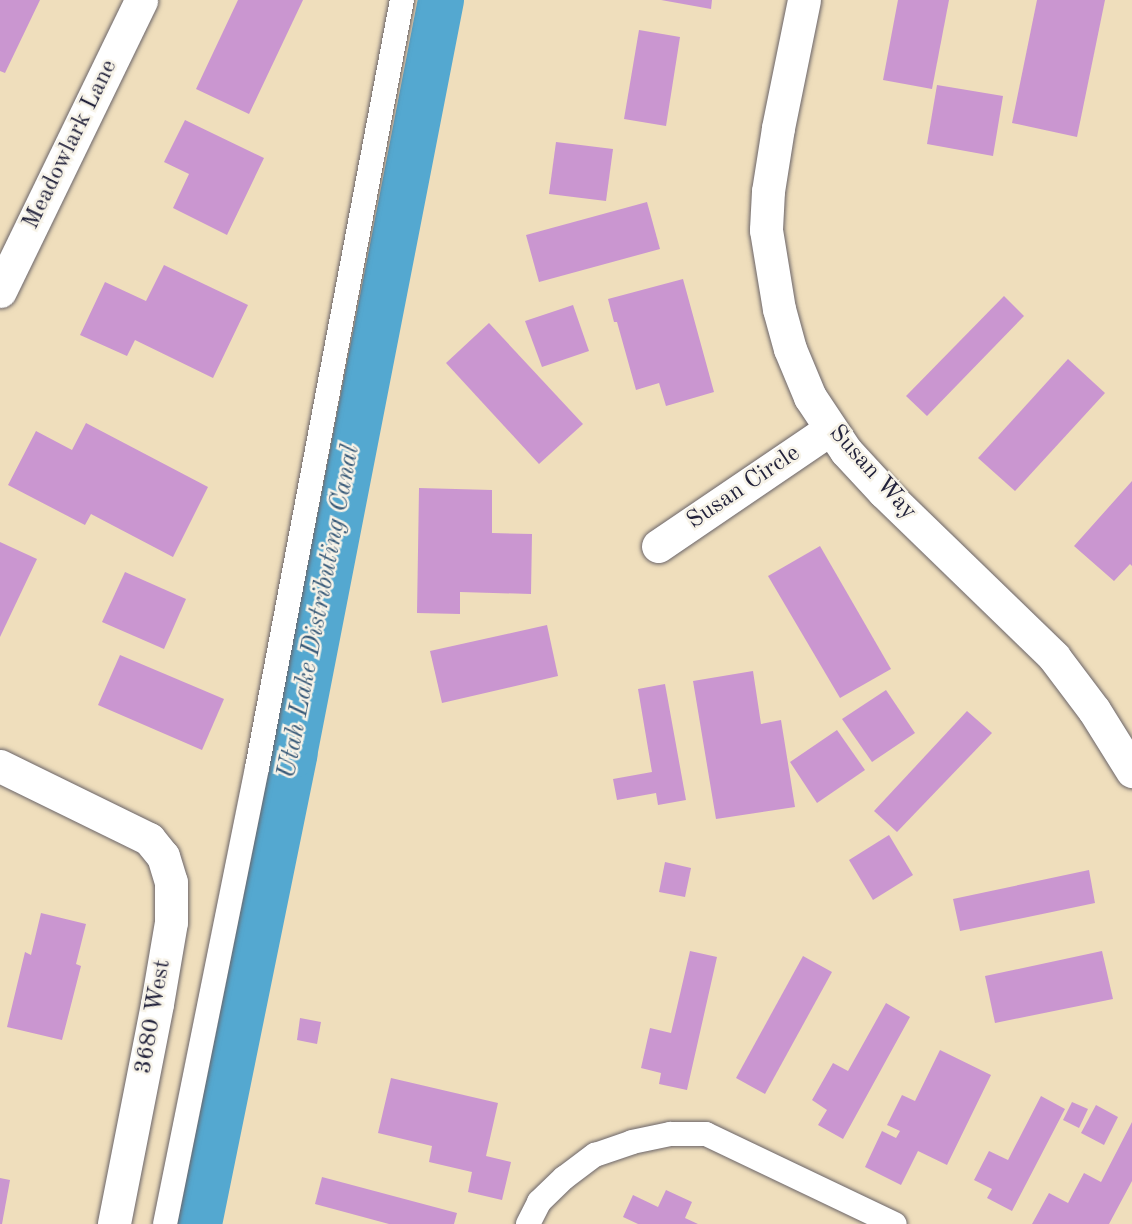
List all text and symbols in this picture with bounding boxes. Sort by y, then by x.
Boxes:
street label: Meadowlark Lane [18,56,124,234]
street label: Susan Way [822,420,922,526]
street label: Susan Circle [682,440,806,536]
water label: Utah Lake Distributing Canal [272,442,368,782]
street label: 3680 West [130,958,178,1076]

